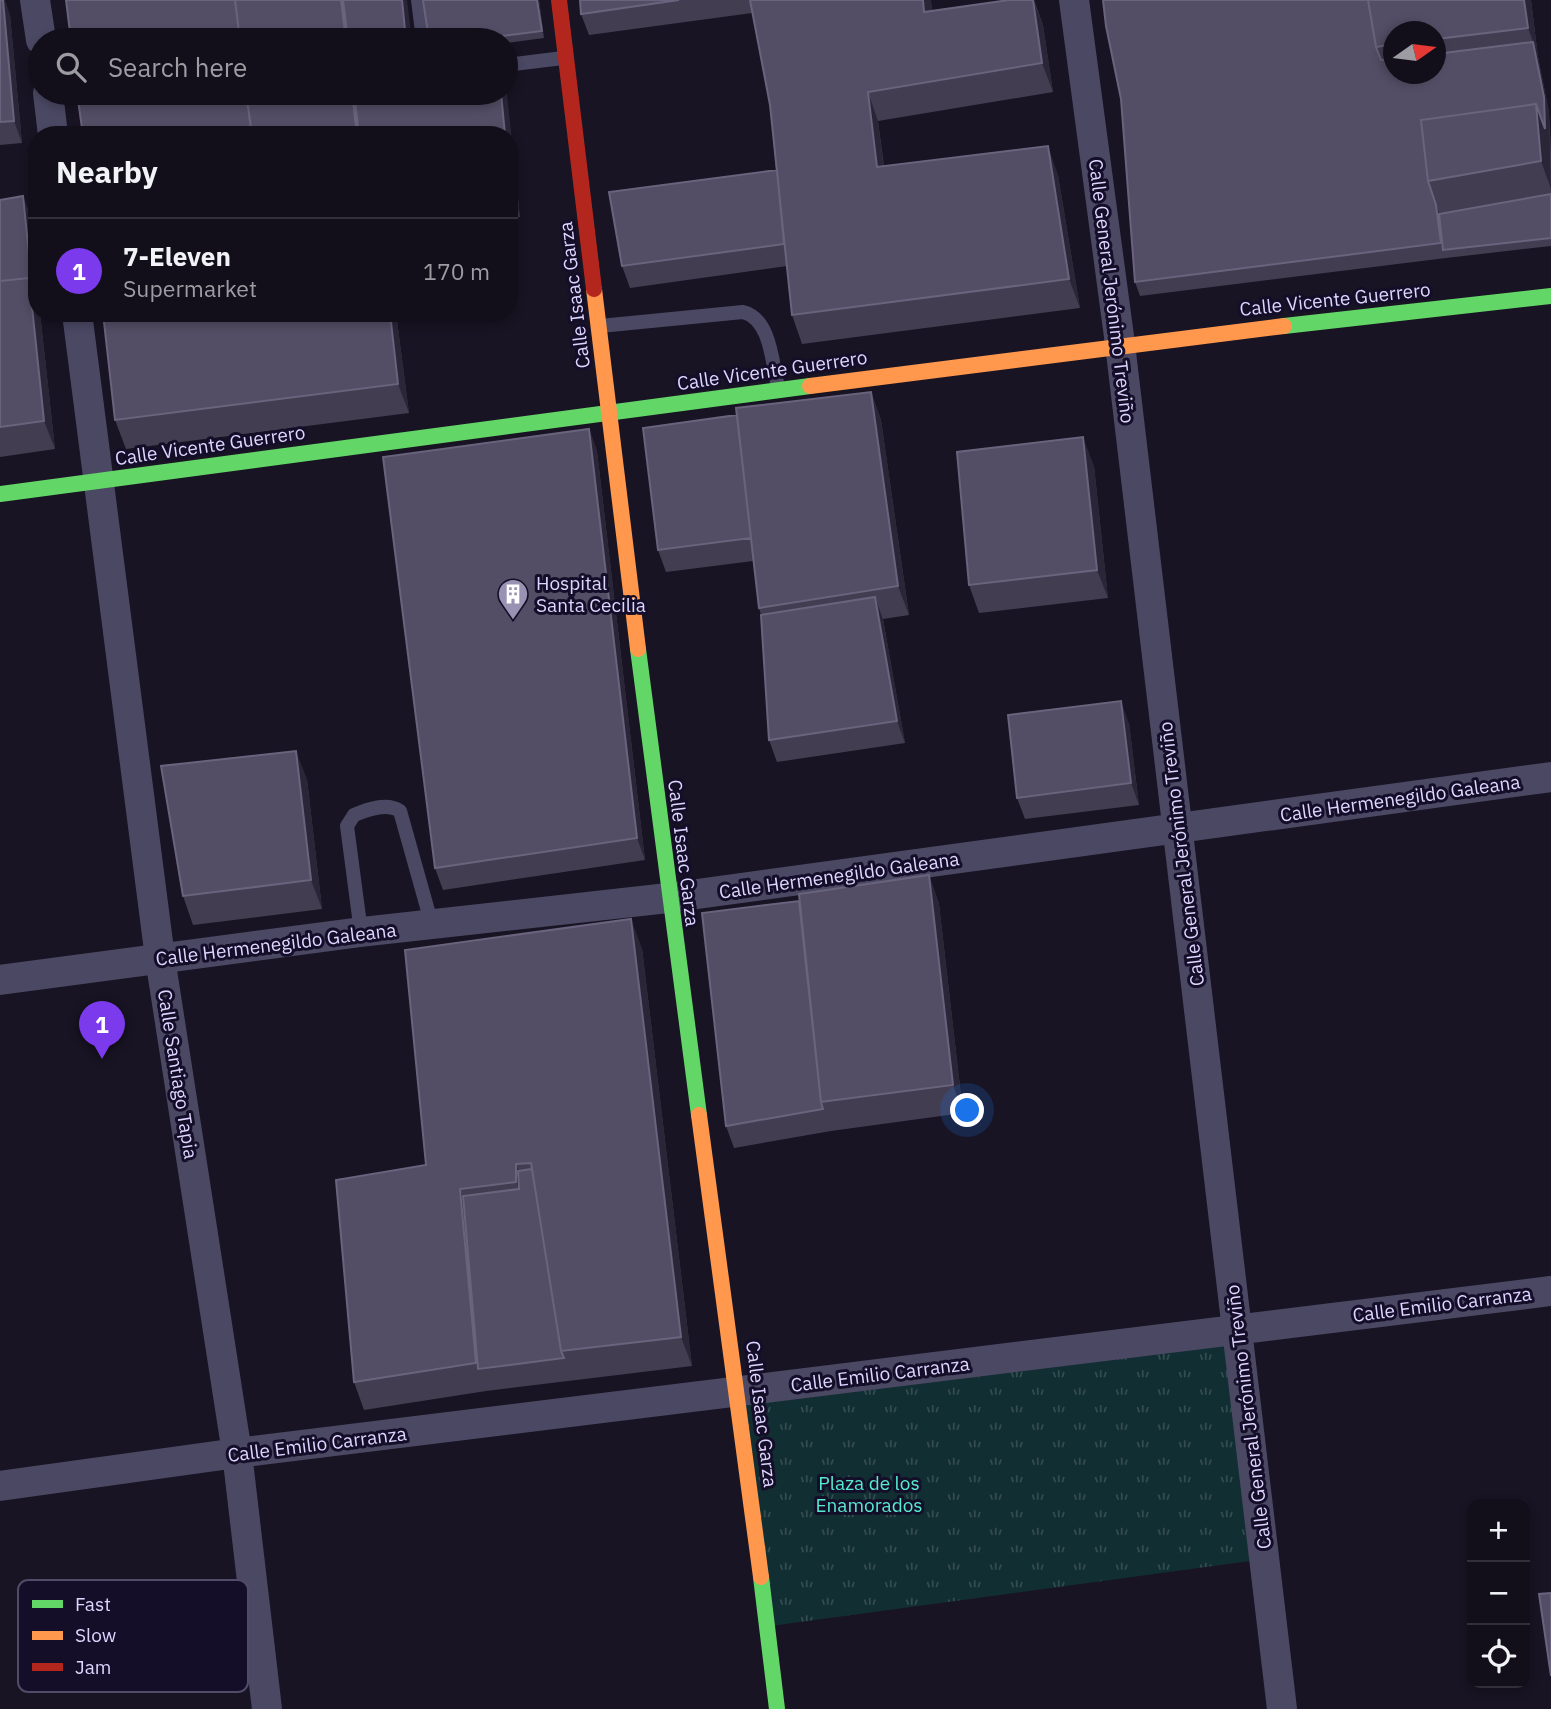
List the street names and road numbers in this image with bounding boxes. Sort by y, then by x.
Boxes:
street label: Calle General Jerónimo Treviño [1084,157,1140,425]
street label: Calle Isaac Garza [553,220,595,370]
street label: Calle Vicente Guerrero [1238,277,1432,321]
street label: Calle Vicente Guerrero [675,345,869,395]
street label: Calle Vicente Guerrero [113,420,307,470]
street label: Calle General Jerónimo Treviño [1153,720,1209,988]
street label: Calle Hermenegildo Galeana [1278,769,1522,827]
street label: Calle Isaac Garza [663,778,705,928]
street label: Calle Hermenegildo Galeana [717,846,961,904]
street label: Calle Hermenegildo Galeana [154,917,398,971]
street label: Calle Santiago Tapia [153,988,203,1160]
street label: Calle Emilio Carranza [1351,1281,1533,1327]
street label: Calle General Jerónimo Treviño [1220,1283,1276,1551]
street label: Calle Isaac Garza [741,1339,783,1489]
street label: Calle Emilio Carranza [789,1351,971,1397]
street label: Calle Emilio Carranza [226,1421,408,1467]

